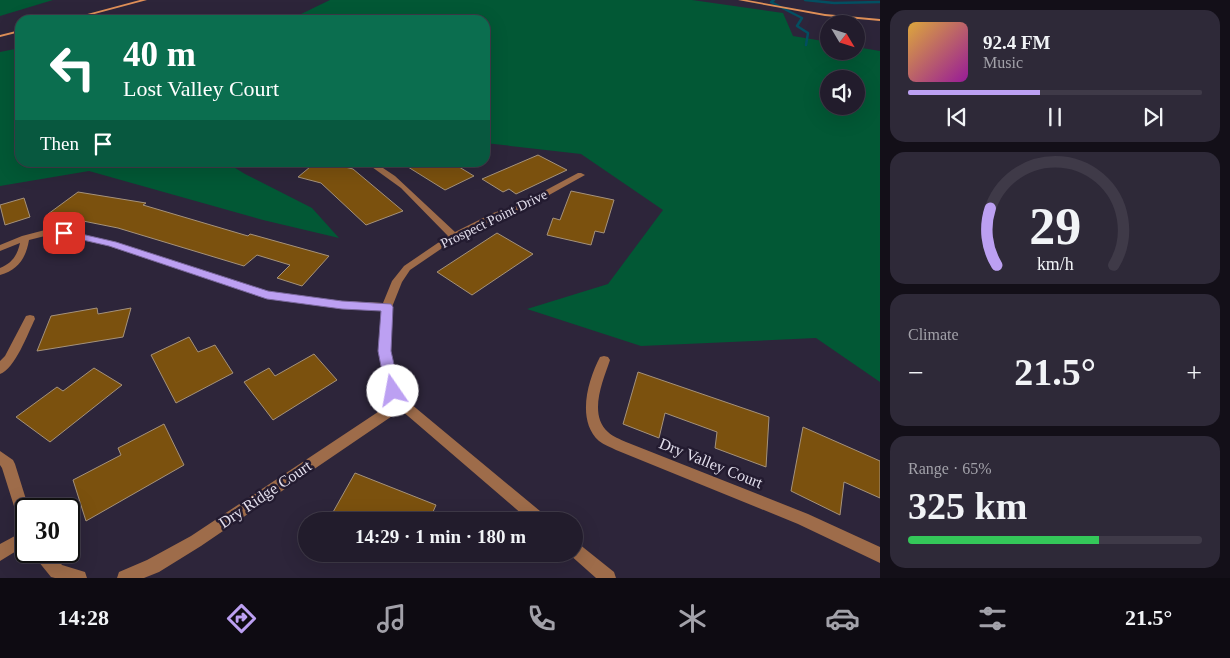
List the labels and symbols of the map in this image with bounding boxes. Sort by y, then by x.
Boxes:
north arrow [820,15,865,60]
street label: Prospect Point Drive [438,187,550,251]
pin [43,212,85,254]
position arrow [366,364,418,416]
street label: Dry Valley Court [656,435,766,493]
street label: Dry Ridge Court [216,457,315,532]
speed limit sign: 30 [15,498,80,563]

